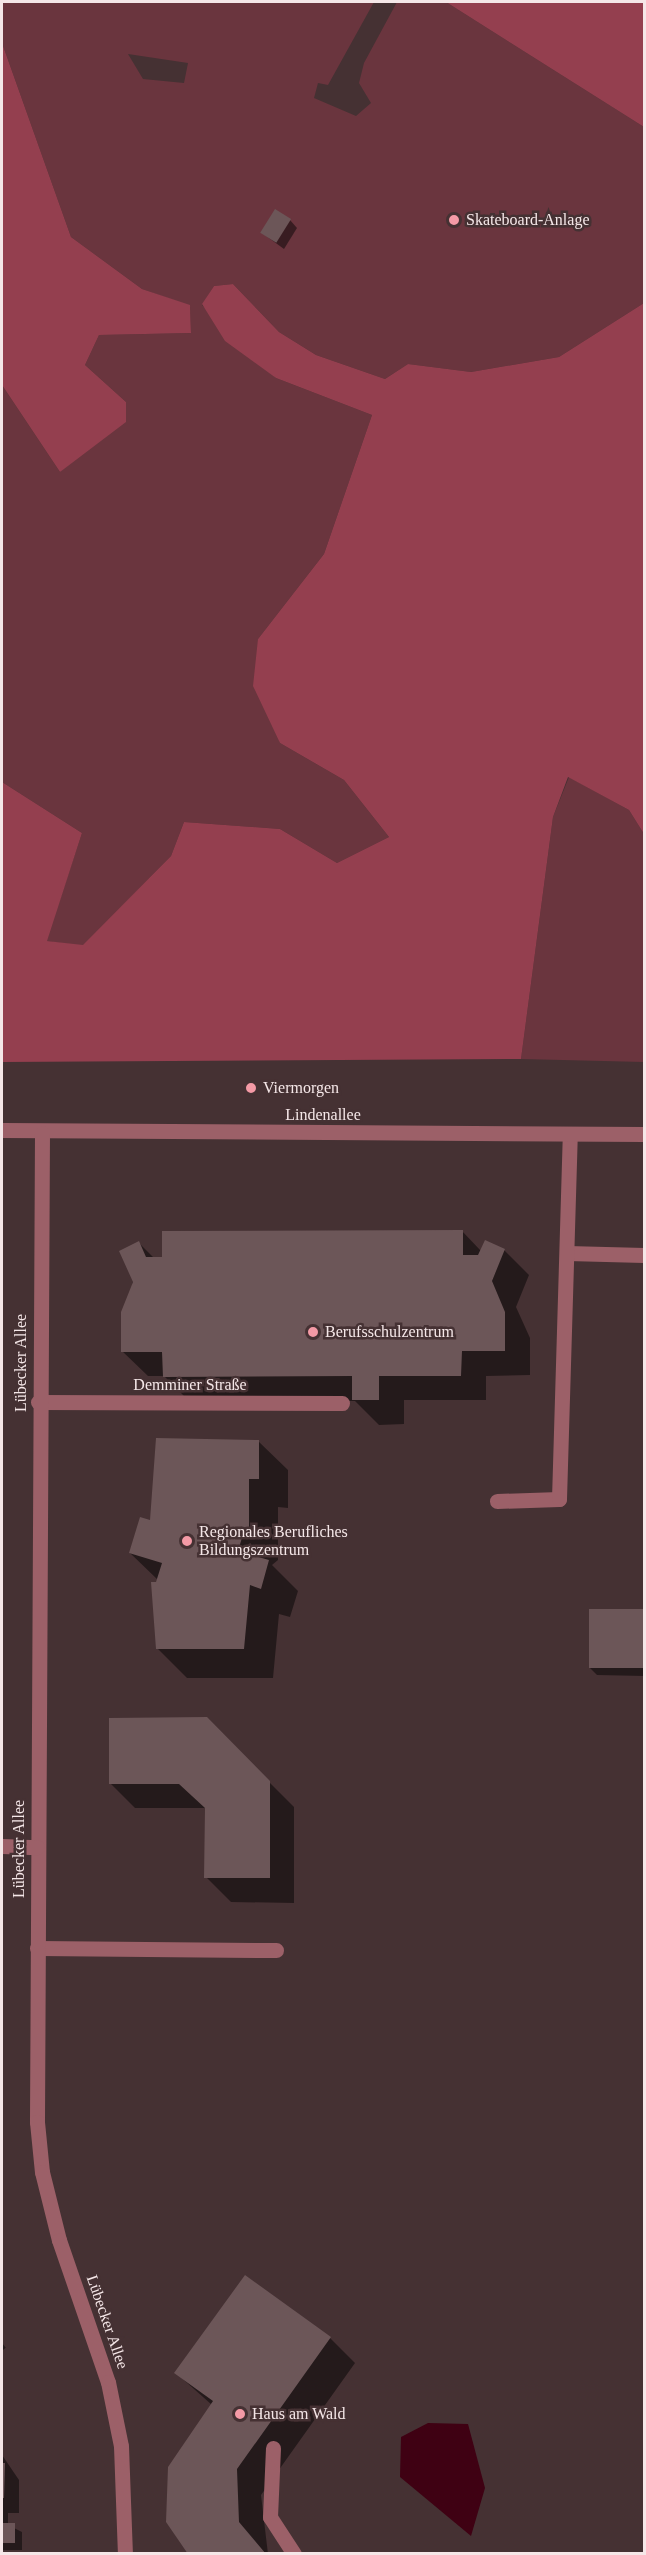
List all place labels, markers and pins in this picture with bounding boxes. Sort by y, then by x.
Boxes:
place label: Skateboard-Anlage [466,210,590,230]
marker: Skateboard-Anlage [447,213,461,227]
place label: Viermorgen [263,1078,339,1098]
marker: Viermorgen [244,1081,258,1095]
place label: Berufsschulzentrum [325,1322,454,1342]
marker: Berufsschulzentrum [306,1325,320,1339]
place label: Regionales Berufliches Bildungszentrum [199,1522,348,1560]
marker: Regionales Berufliches Bildungszentrum [180,1534,194,1548]
place label: Haus am Wald [252,2404,346,2424]
marker: Haus am Wald [233,2407,247,2421]

